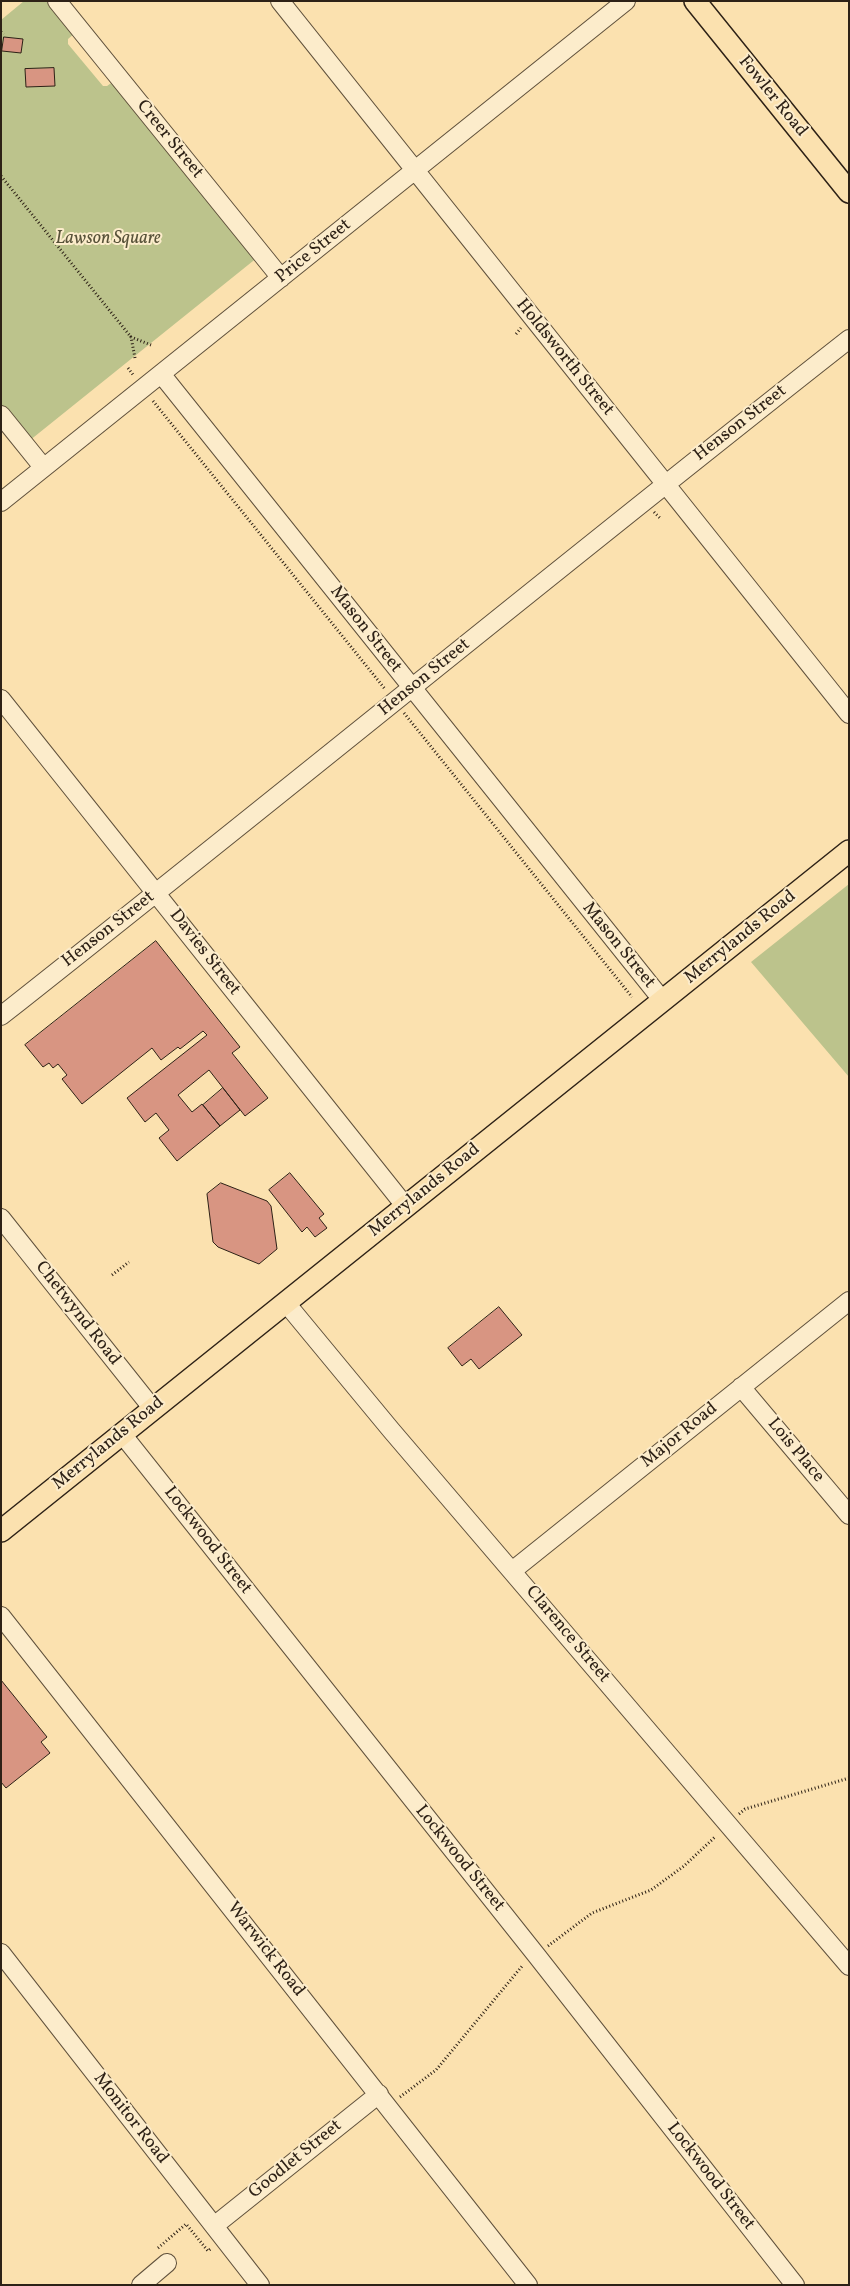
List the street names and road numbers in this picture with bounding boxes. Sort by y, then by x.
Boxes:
street label: Fowler Road [733,52,811,142]
street label: Creer Street [131,96,207,184]
street label: Price Street [272,215,356,289]
street label: Holdsworth Street [510,295,618,421]
street label: Henson Street [690,381,792,467]
street label: Mason Street [324,582,406,678]
street label: Henson Street [375,634,475,722]
street label: Henson Street [58,887,160,973]
street label: Merrylands Road [681,887,801,989]
street label: Mason Street [577,899,659,993]
street label: Davies Street [164,906,244,1000]
street label: Merrylands Road [365,1140,485,1242]
street label: Chetwynd Road [30,1258,124,1370]
street label: Merrylands Road [49,1393,169,1495]
street label: Major Road [637,1399,723,1473]
street label: Lois Place [762,1414,828,1488]
street label: Lockwood Street [158,1483,256,1599]
street label: Clarence Street [520,1582,614,1688]
street label: Lockwood Street [409,1801,509,1917]
street label: Warwick Road [221,1898,309,2002]
street label: Monitor Road [88,2069,172,2169]
street label: Goodlet Street [245,2116,347,2204]
street label: Lockwood Street [661,2119,759,2235]

